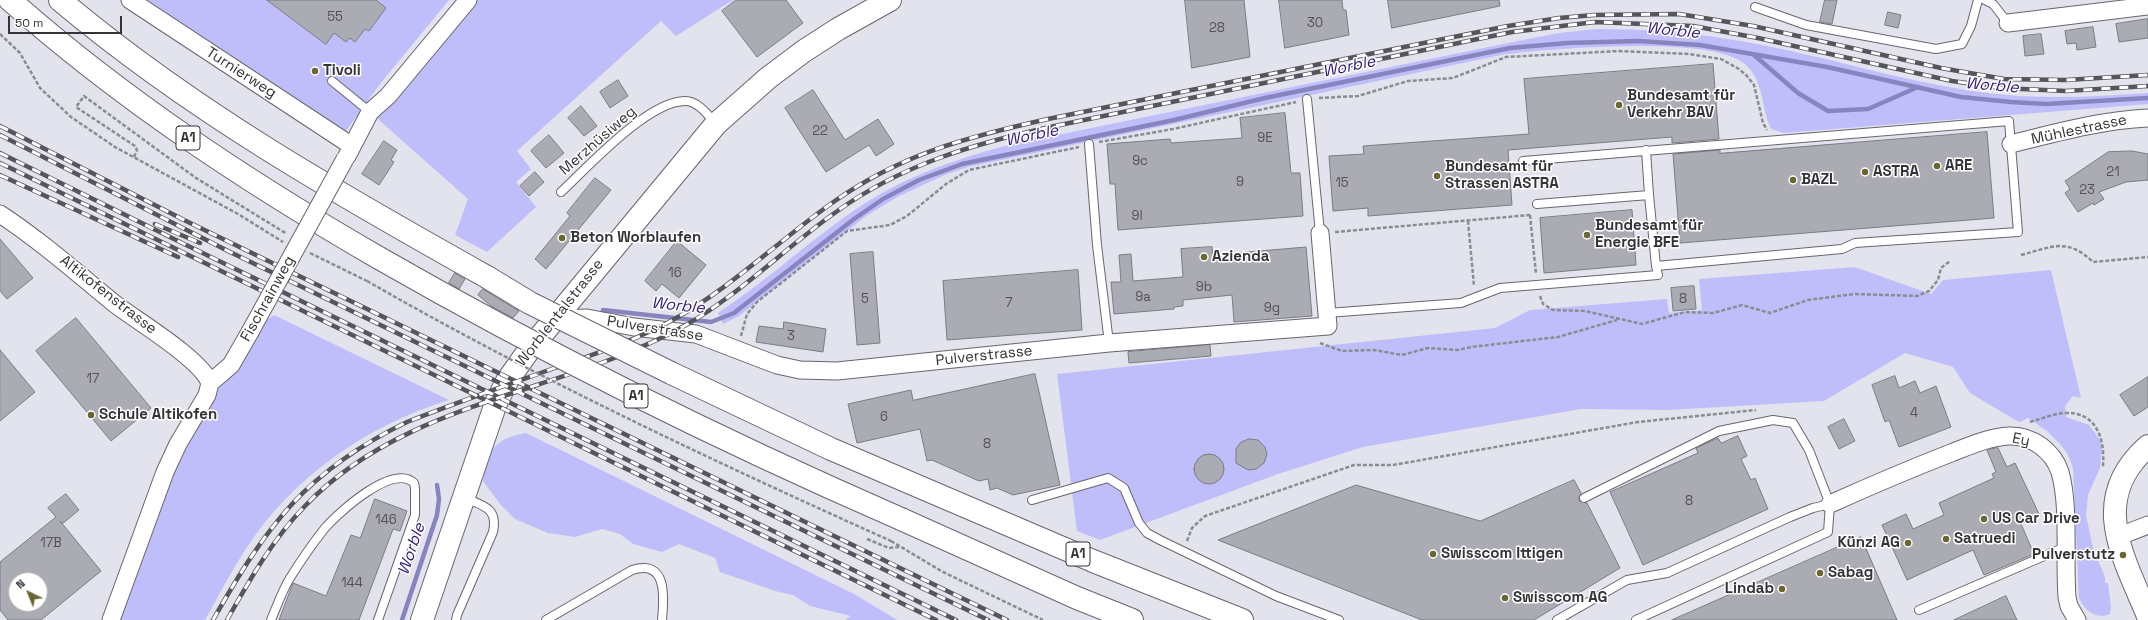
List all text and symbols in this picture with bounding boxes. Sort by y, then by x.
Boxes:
scale bar [10,8,124,34]
house number: 55 [327,9,343,25]
text: 50 m [15,15,43,31]
house number: 30 [1307,15,1323,31]
water label: Worble [1645,19,1701,43]
house number: 28 [1209,20,1225,36]
street label: Turnierweg [202,44,280,102]
water label: Worble [1321,52,1377,82]
place label: Tivoli [323,62,361,80]
marker: Tivoli [310,66,320,76]
water label: Worble [1965,74,2019,98]
place label: Bundesamt für Verkehr BAV [1627,87,1735,122]
marker: Bundesamt für Verkehr BAV [1614,100,1624,110]
street label: Merzhüsiweg [556,103,640,179]
street label: Mühlestrasse [2030,111,2128,149]
water label: Worble [1004,121,1060,151]
house number: 22 [812,123,828,139]
road number: A1 [176,126,200,150]
house number: 9E [1257,130,1273,146]
house number: 9c [1132,153,1148,169]
place label: ARE [1945,157,1972,175]
place label: Bundesamt für Strassen ASTRA [1445,158,1559,193]
marker: ARE [1932,161,1942,171]
place label: ASTRA [1873,163,1919,181]
house number: 21 [2106,164,2120,180]
marker: ASTRA [1860,167,1870,177]
marker: Bundesamt für Strassen ASTRA [1432,171,1442,181]
place label: BAZL [1801,171,1837,189]
house number: 9 [1236,174,1244,190]
house number: 15 [1335,175,1349,191]
marker: BAZL [1788,175,1798,185]
house number: 23 [2079,182,2095,198]
house number: 9l [1131,208,1143,224]
place label: Bundesamt für Energie BFE [1595,217,1703,252]
place label: Beton Worblaufen [570,229,701,247]
marker: Bundesamt für Energie BFE [1582,230,1592,240]
marker: Beton Worblaufen [557,233,567,243]
place label: Azienda [1212,248,1269,266]
street label: Altikofenstrasse [56,252,160,338]
marker: Azienda [1199,252,1209,262]
street label: Fischrainweg [237,253,299,345]
street label: Worblentalstrasse [512,256,608,370]
house number: 16 [668,265,682,281]
house number: 9b [1196,279,1212,295]
house number: 9a [1135,289,1151,305]
house number: 5 [861,291,869,307]
house number: 8 [1679,291,1687,307]
water label: Worble [650,294,706,318]
house number: 7 [1005,295,1013,311]
house number: 9g [1264,300,1280,316]
street label: Pulverstrasse [606,312,704,346]
house number: 3 [787,328,795,344]
street label: Pulverstrasse [935,342,1033,370]
house number: 17 [87,371,99,387]
road number: A1 [624,384,648,408]
house number: 4 [1910,405,1918,421]
place label: Schule Altikofen [99,406,217,424]
house number: 6 [880,409,888,425]
marker: Schule Altikofen [86,410,96,420]
street label: Ey [2011,429,2031,451]
house number: 8 [983,436,991,452]
house number: 8 [1685,493,1693,509]
place label: US Car Drive [1992,510,2080,528]
house number: 146 [375,512,397,528]
marker: US Car Drive [1979,514,1989,524]
water label: Worble [394,521,430,577]
place label: Satruedi [1954,530,2015,548]
place label: Künzi AG [1837,534,1900,552]
marker: Satruedi [1941,534,1951,544]
house number: 17B [40,535,62,551]
marker: Künzi AG [1903,538,1913,548]
road number: A1 [1066,542,1090,566]
place label: Swisscom Ittigen [1441,545,1563,563]
place label: Pulverstutz [2032,546,2115,564]
marker: Swisscom Ittigen [1428,549,1438,559]
marker: Pulverstutz [2118,550,2128,560]
place label: Sabag [1828,564,1873,582]
marker: Sabag [1815,568,1825,578]
north arrow [8,572,48,612]
house number: 144 [341,575,363,591]
text: N [13,576,28,592]
place label: Lindab [1725,580,1774,598]
marker: Lindab [1777,584,1787,594]
place label: Swisscom AG [1513,589,1607,607]
marker: Swisscom AG [1500,593,1510,603]

